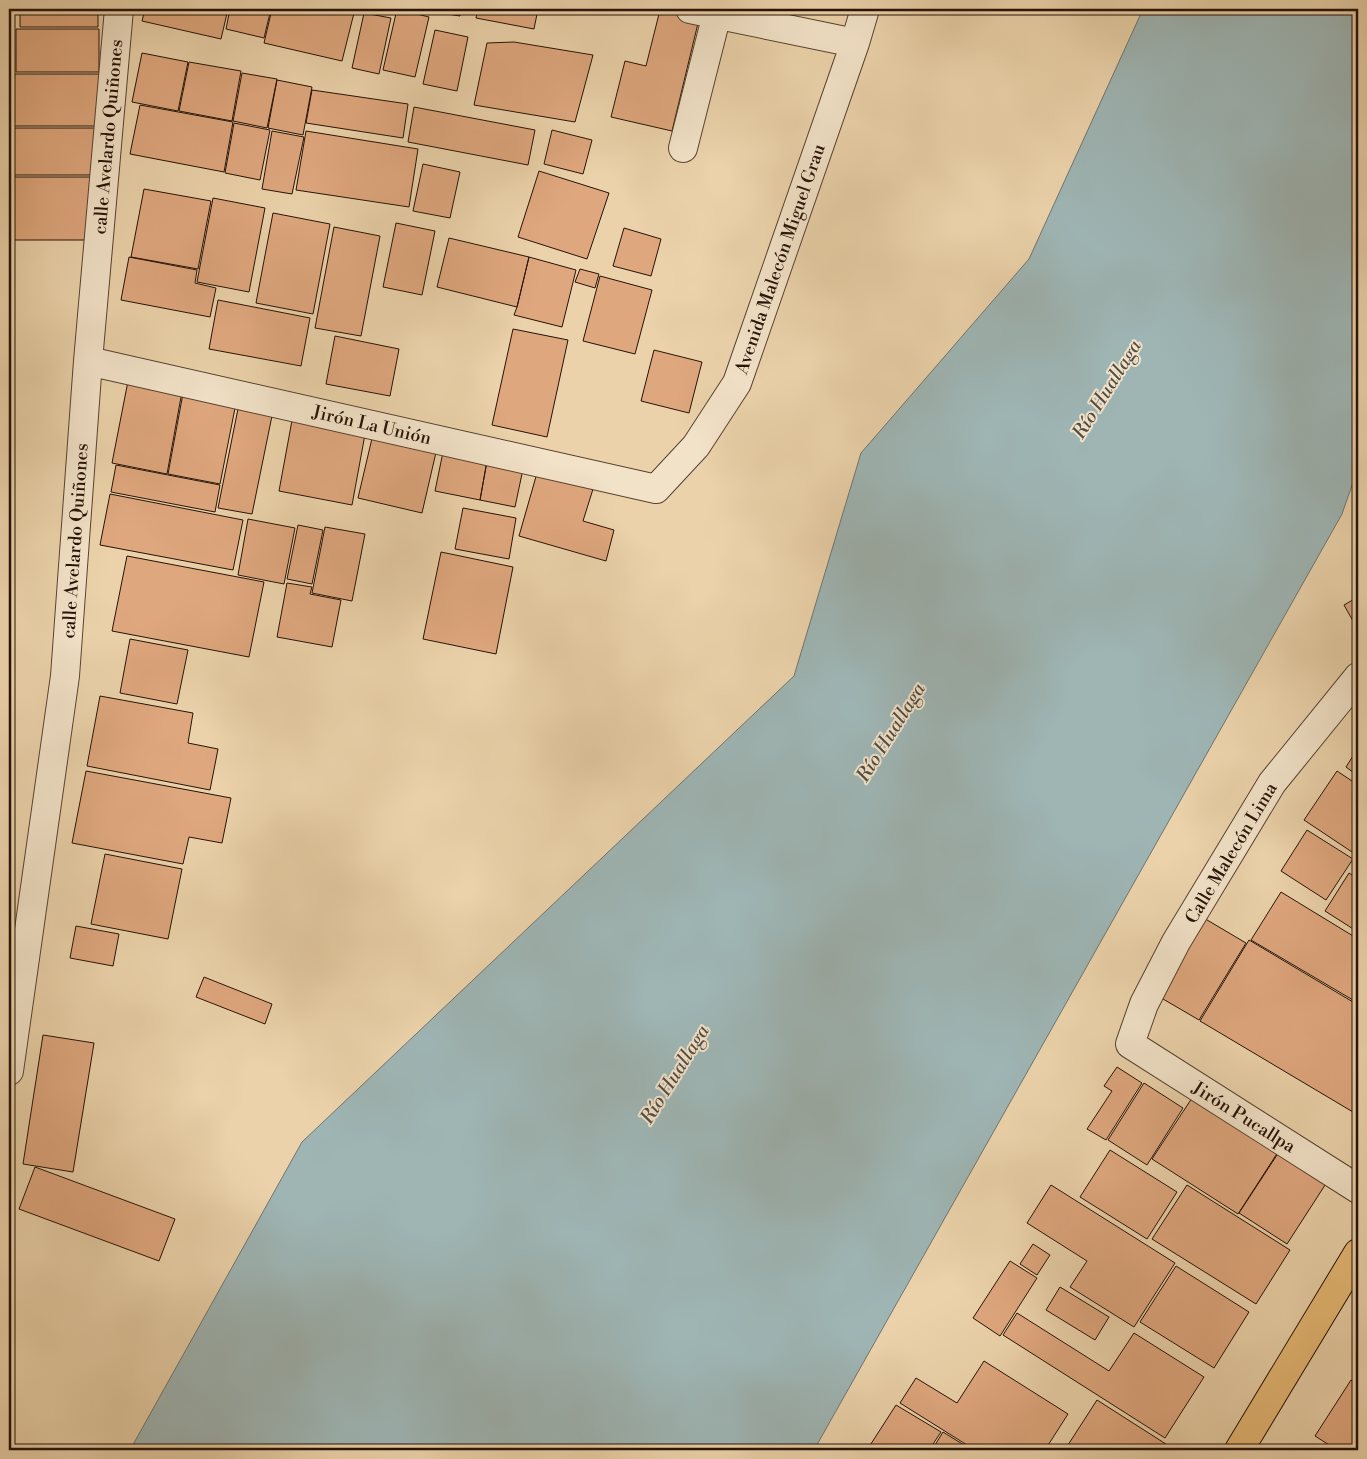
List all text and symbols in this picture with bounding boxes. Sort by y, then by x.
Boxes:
street label: calle Avelardo Quiñones [89,38,128,236]
street label: Avenida Malecón Miguel Grau [730,140,831,378]
water label: Río Huallaga [1066,335,1147,444]
street label: Jirón La Unión [309,400,434,450]
street label: calle Avelardo Quiñones [57,442,94,640]
water label: Río Huallaga [850,678,931,787]
street label: Calle Malecón Lima [1180,778,1283,928]
water label: Río Huallaga [634,1020,715,1129]
street label: Jirón Pucallpa [1187,1076,1300,1159]

